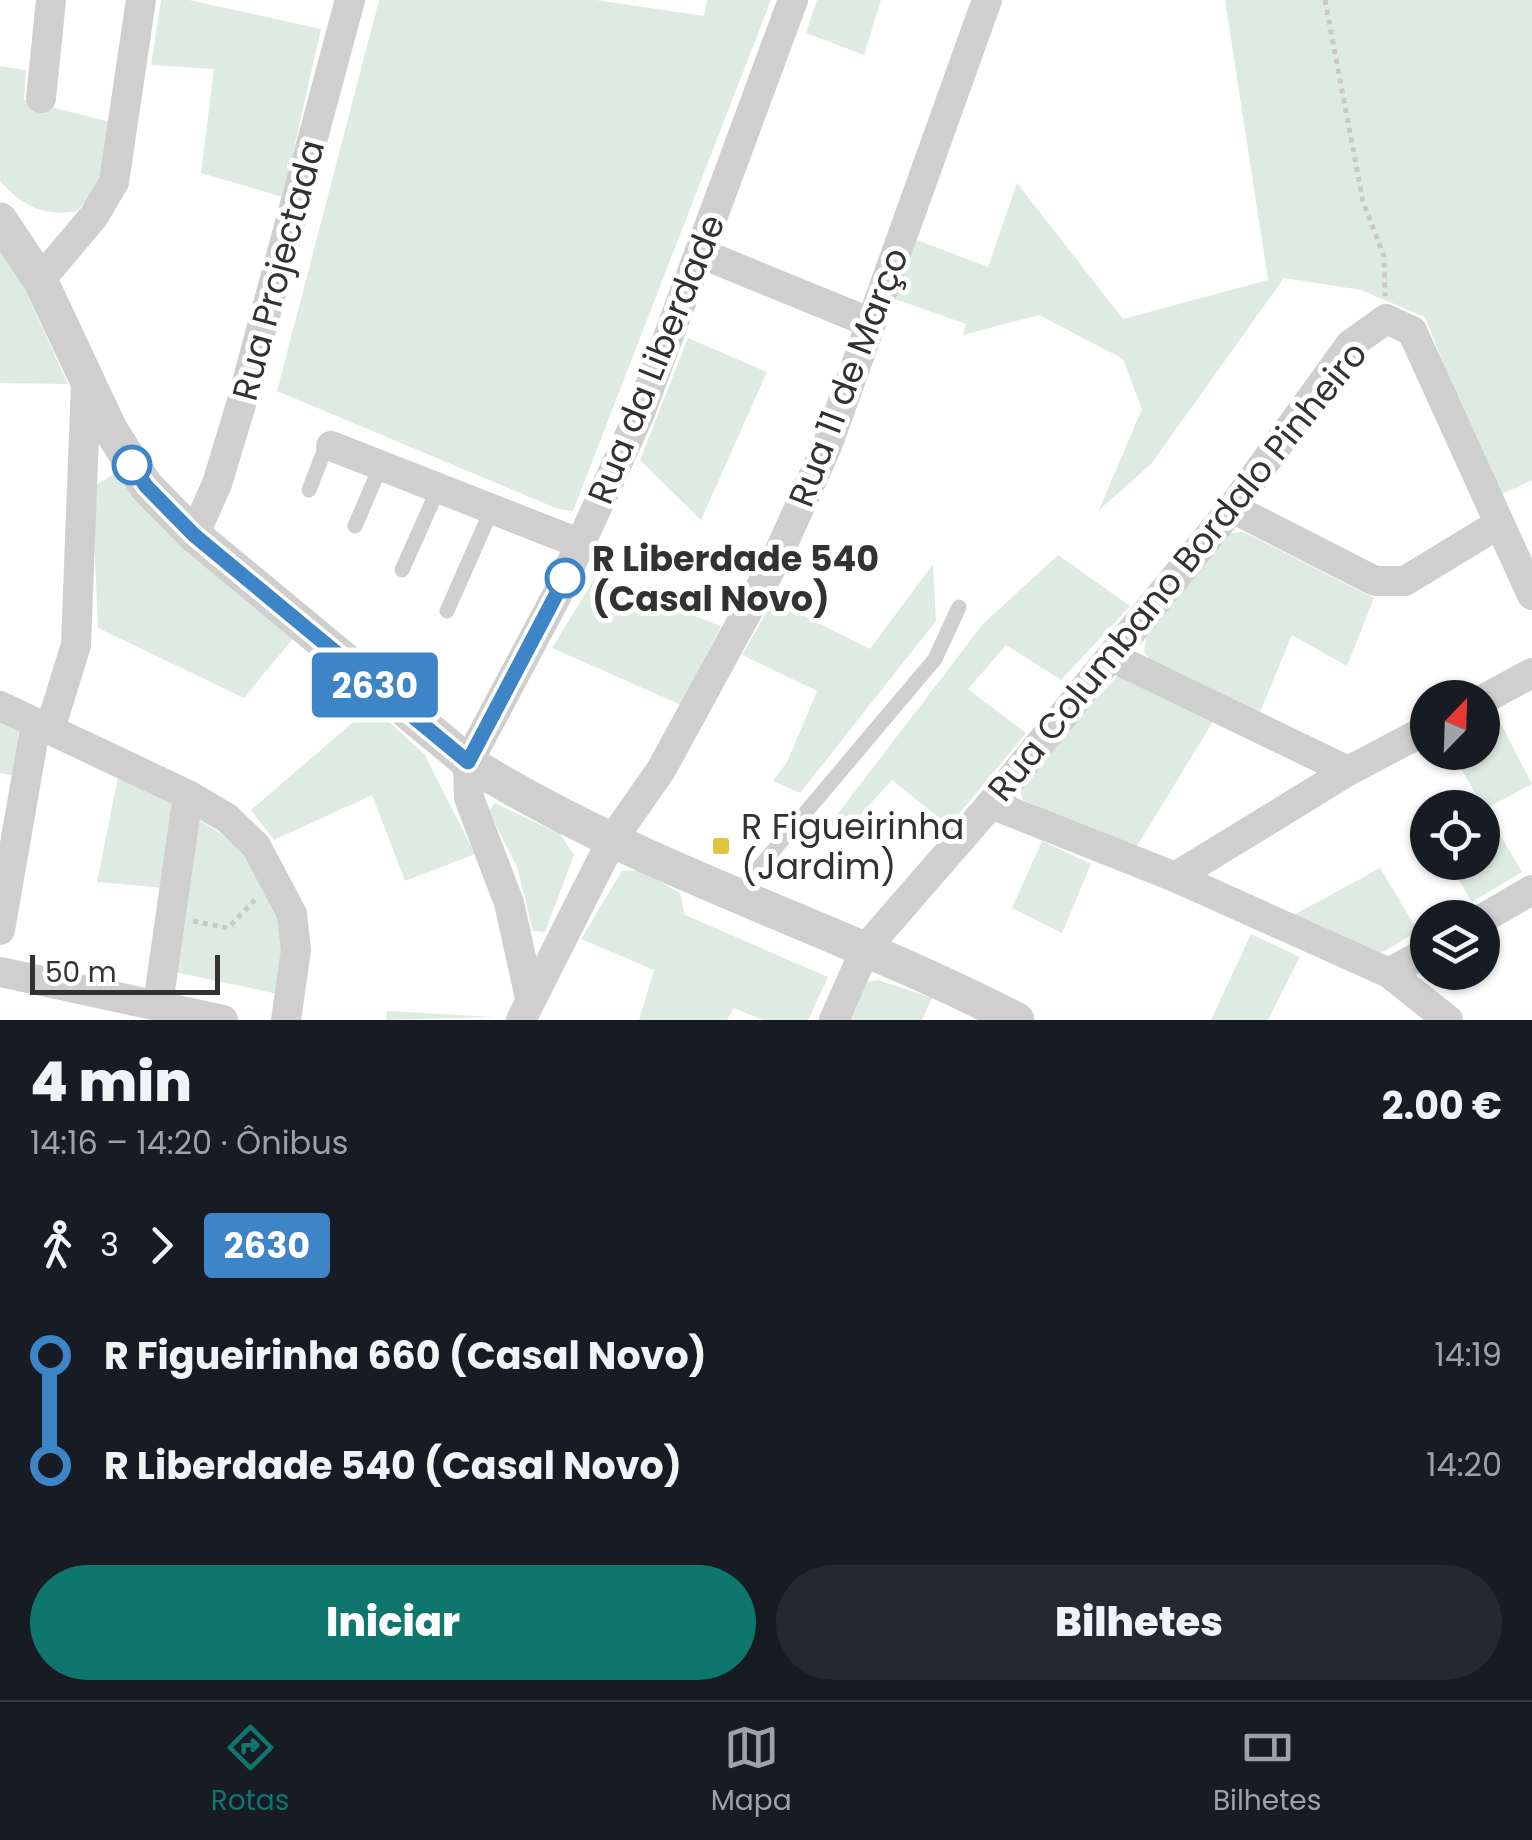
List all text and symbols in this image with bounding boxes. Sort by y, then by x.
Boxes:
street label: Rua Projectada [220,134,336,406]
street label: Rua da Liberdade [576,207,736,511]
street label: Rua 11 de Março [776,240,920,514]
street label: Rua Columbano Bordalo Pinheiro [976,331,1378,811]
unlabelled marker [113,446,151,484]
place label: R Liberdade 540 (Casal Novo) [592,534,879,623]
marker: R Liberdade 540 (Casal Novo) [546,559,584,597]
line badge: 2630 [305,652,445,718]
text: 2630 [332,661,418,710]
north arrow [1410,680,1500,770]
map controls [1410,680,1500,990]
button: locate [1410,790,1500,880]
place label: R Figueirinha (Jardim) [741,802,964,891]
marker: R Figueirinha (Jardim) [710,835,732,857]
button: layers [1410,900,1500,990]
scale bar [30,950,220,994]
text: 50 m [45,953,116,992]
text: 4 min [30,1043,192,1120]
text: 2.00 € [1382,1079,1502,1132]
text: 14:16 – 14:20 · Ônibus [30,1120,348,1165]
icon: walk [30,1218,85,1273]
icon: forward [134,1218,189,1273]
text: 2630 [224,1221,310,1270]
text: 3 [100,1222,119,1267]
text: R Figueirinha 660 (Casal Novo) [104,1329,707,1382]
text: 14:19 [1434,1332,1502,1377]
text: R Liberdade 540 (Casal Novo) [104,1439,682,1492]
text: 14:20 [1426,1442,1502,1487]
button: Iniciar [30,1565,756,1680]
button: Bilhetes [776,1565,1502,1680]
tab: Rotas [211,1720,289,1822]
tab: Mapa [711,1720,792,1822]
tab: Bilhetes [1213,1720,1321,1822]

